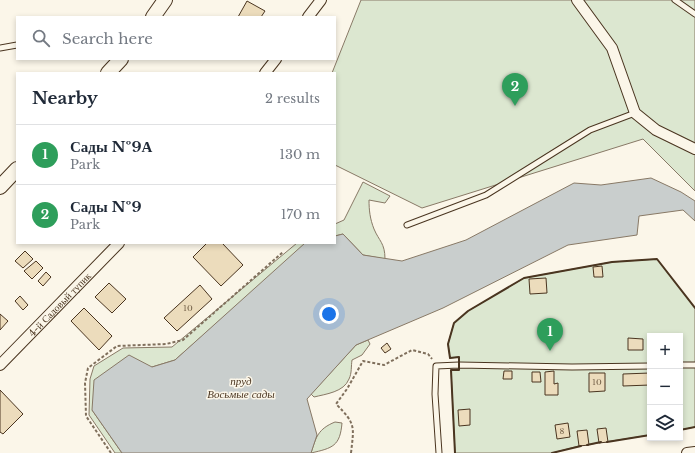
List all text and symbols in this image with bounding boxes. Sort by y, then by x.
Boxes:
search box [16,16,336,60]
icon: search [30,27,52,49]
text: Search here [62,29,153,48]
pin: 2 [502,73,528,106]
text: Nearby [32,88,98,109]
text: 2 results [265,90,320,107]
text: Сады №9А [70,137,152,156]
text: 1 [42,146,48,163]
text: 130 m [279,146,320,163]
text: Park [70,156,100,173]
text: Сады №9 [70,197,142,216]
text: 2 [41,206,49,223]
text: 170 m [281,206,320,223]
text: Park [70,216,100,233]
street label: 4-й Садовый тупик [25,269,94,339]
house number: 10 [183,303,193,313]
your location [319,304,339,324]
pin: 1 [537,318,563,351]
map controls [647,333,683,441]
button: + [647,333,683,369]
button: − [647,369,683,405]
water label: пруд Восьмые сады [207,374,275,401]
house number: 10 [592,377,602,387]
button: layers [647,405,683,441]
house number: 8 [560,426,565,436]

